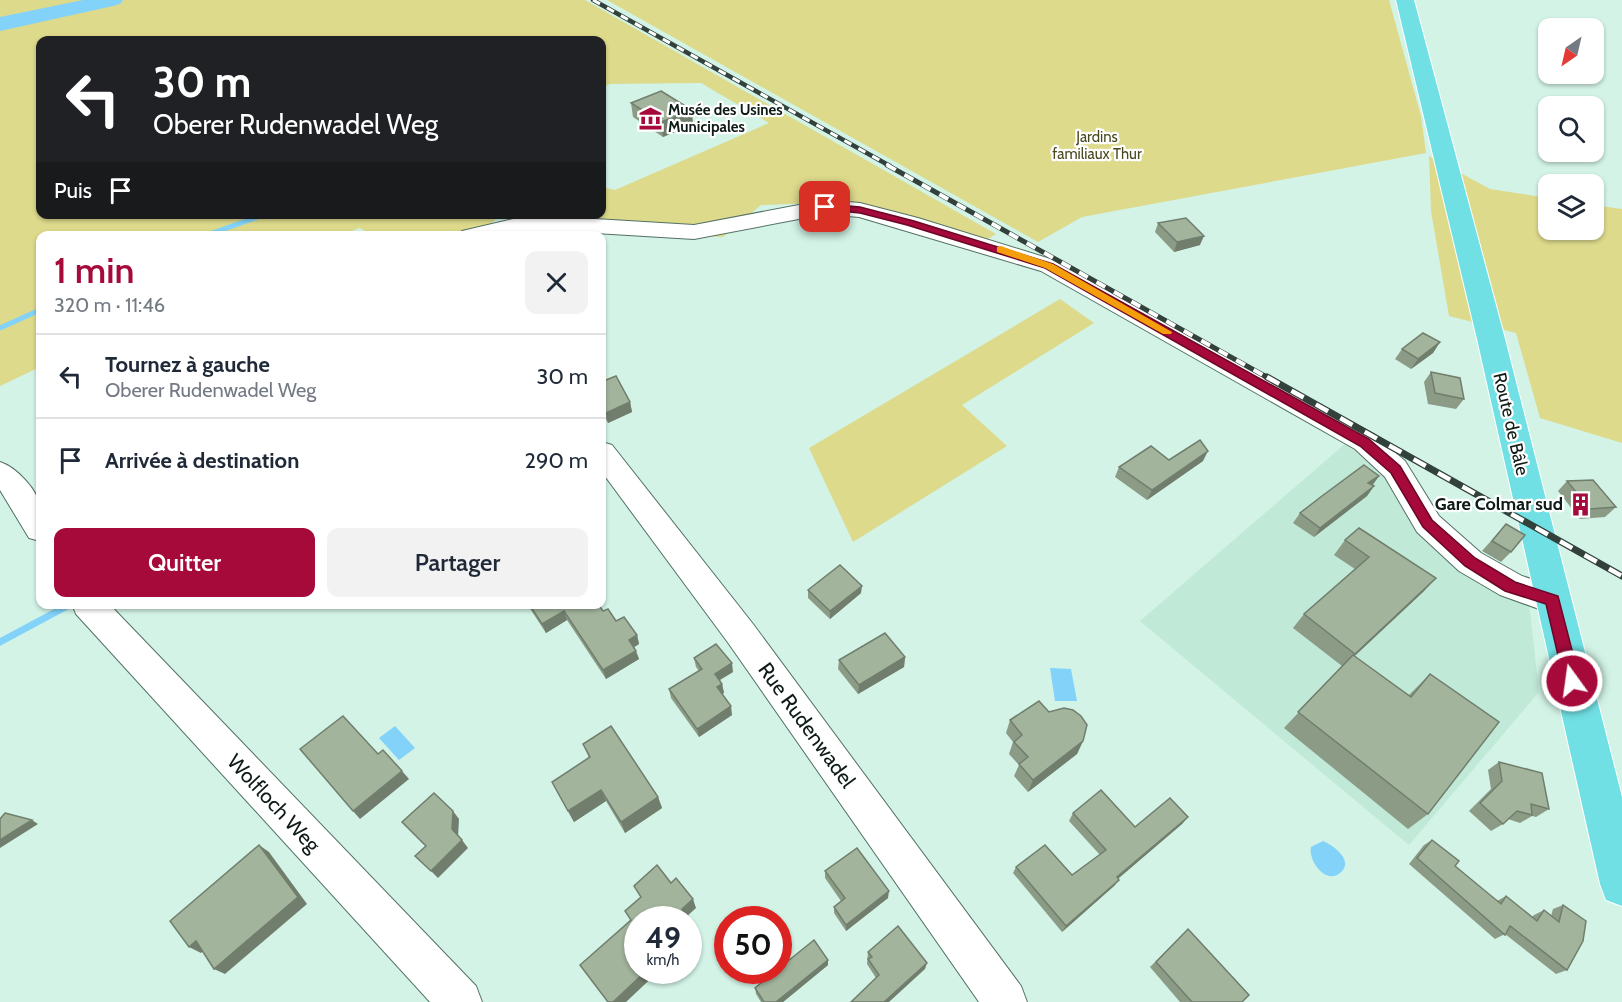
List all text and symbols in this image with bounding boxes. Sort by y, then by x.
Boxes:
north arrow [1538,18,1604,84]
map controls [1538,18,1604,240]
text: 30 m [153,56,251,108]
icon: left [54,60,132,138]
button: search [1538,96,1604,162]
place label: Musée des Usines Municipales [668,101,783,136]
museum icon: Musée des Usines Municipales [637,106,663,132]
text: Oberer Rudenwadel Weg [153,108,438,141]
park label: Jardins familiaux Thur [1052,128,1142,163]
icon: arrive [104,174,137,207]
button: layers [1538,174,1604,240]
text: Puis [54,177,92,204]
pin [799,181,850,232]
icon: arrive [808,190,841,223]
text: 1 min [54,248,134,292]
button: close [525,251,588,314]
text: 320 m · 11:46 [54,293,165,317]
text: Tournez à gauche [105,351,270,378]
icon: left [54,360,87,393]
text: 30 m [536,363,588,390]
street label: Route de Bâle [1488,370,1534,478]
text: Oberer Rudenwadel Weg [105,378,316,402]
icon: arrive [54,444,87,477]
text: Arrivée à destination [105,447,299,474]
text: 290 m [524,447,588,474]
building icon: Gare Colmar sud [1568,491,1594,517]
place label: Gare Colmar sud [1435,493,1563,515]
button: Quitter [54,528,315,597]
button: Partager [327,528,588,597]
position arrow [1540,649,1604,713]
street label: Rue Rudenwadel [753,657,861,793]
street label: Wolfloch Weg [222,749,326,858]
speed limit sign: 50 [714,906,792,984]
text: 49 [645,919,681,956]
text: km/h [647,951,679,969]

